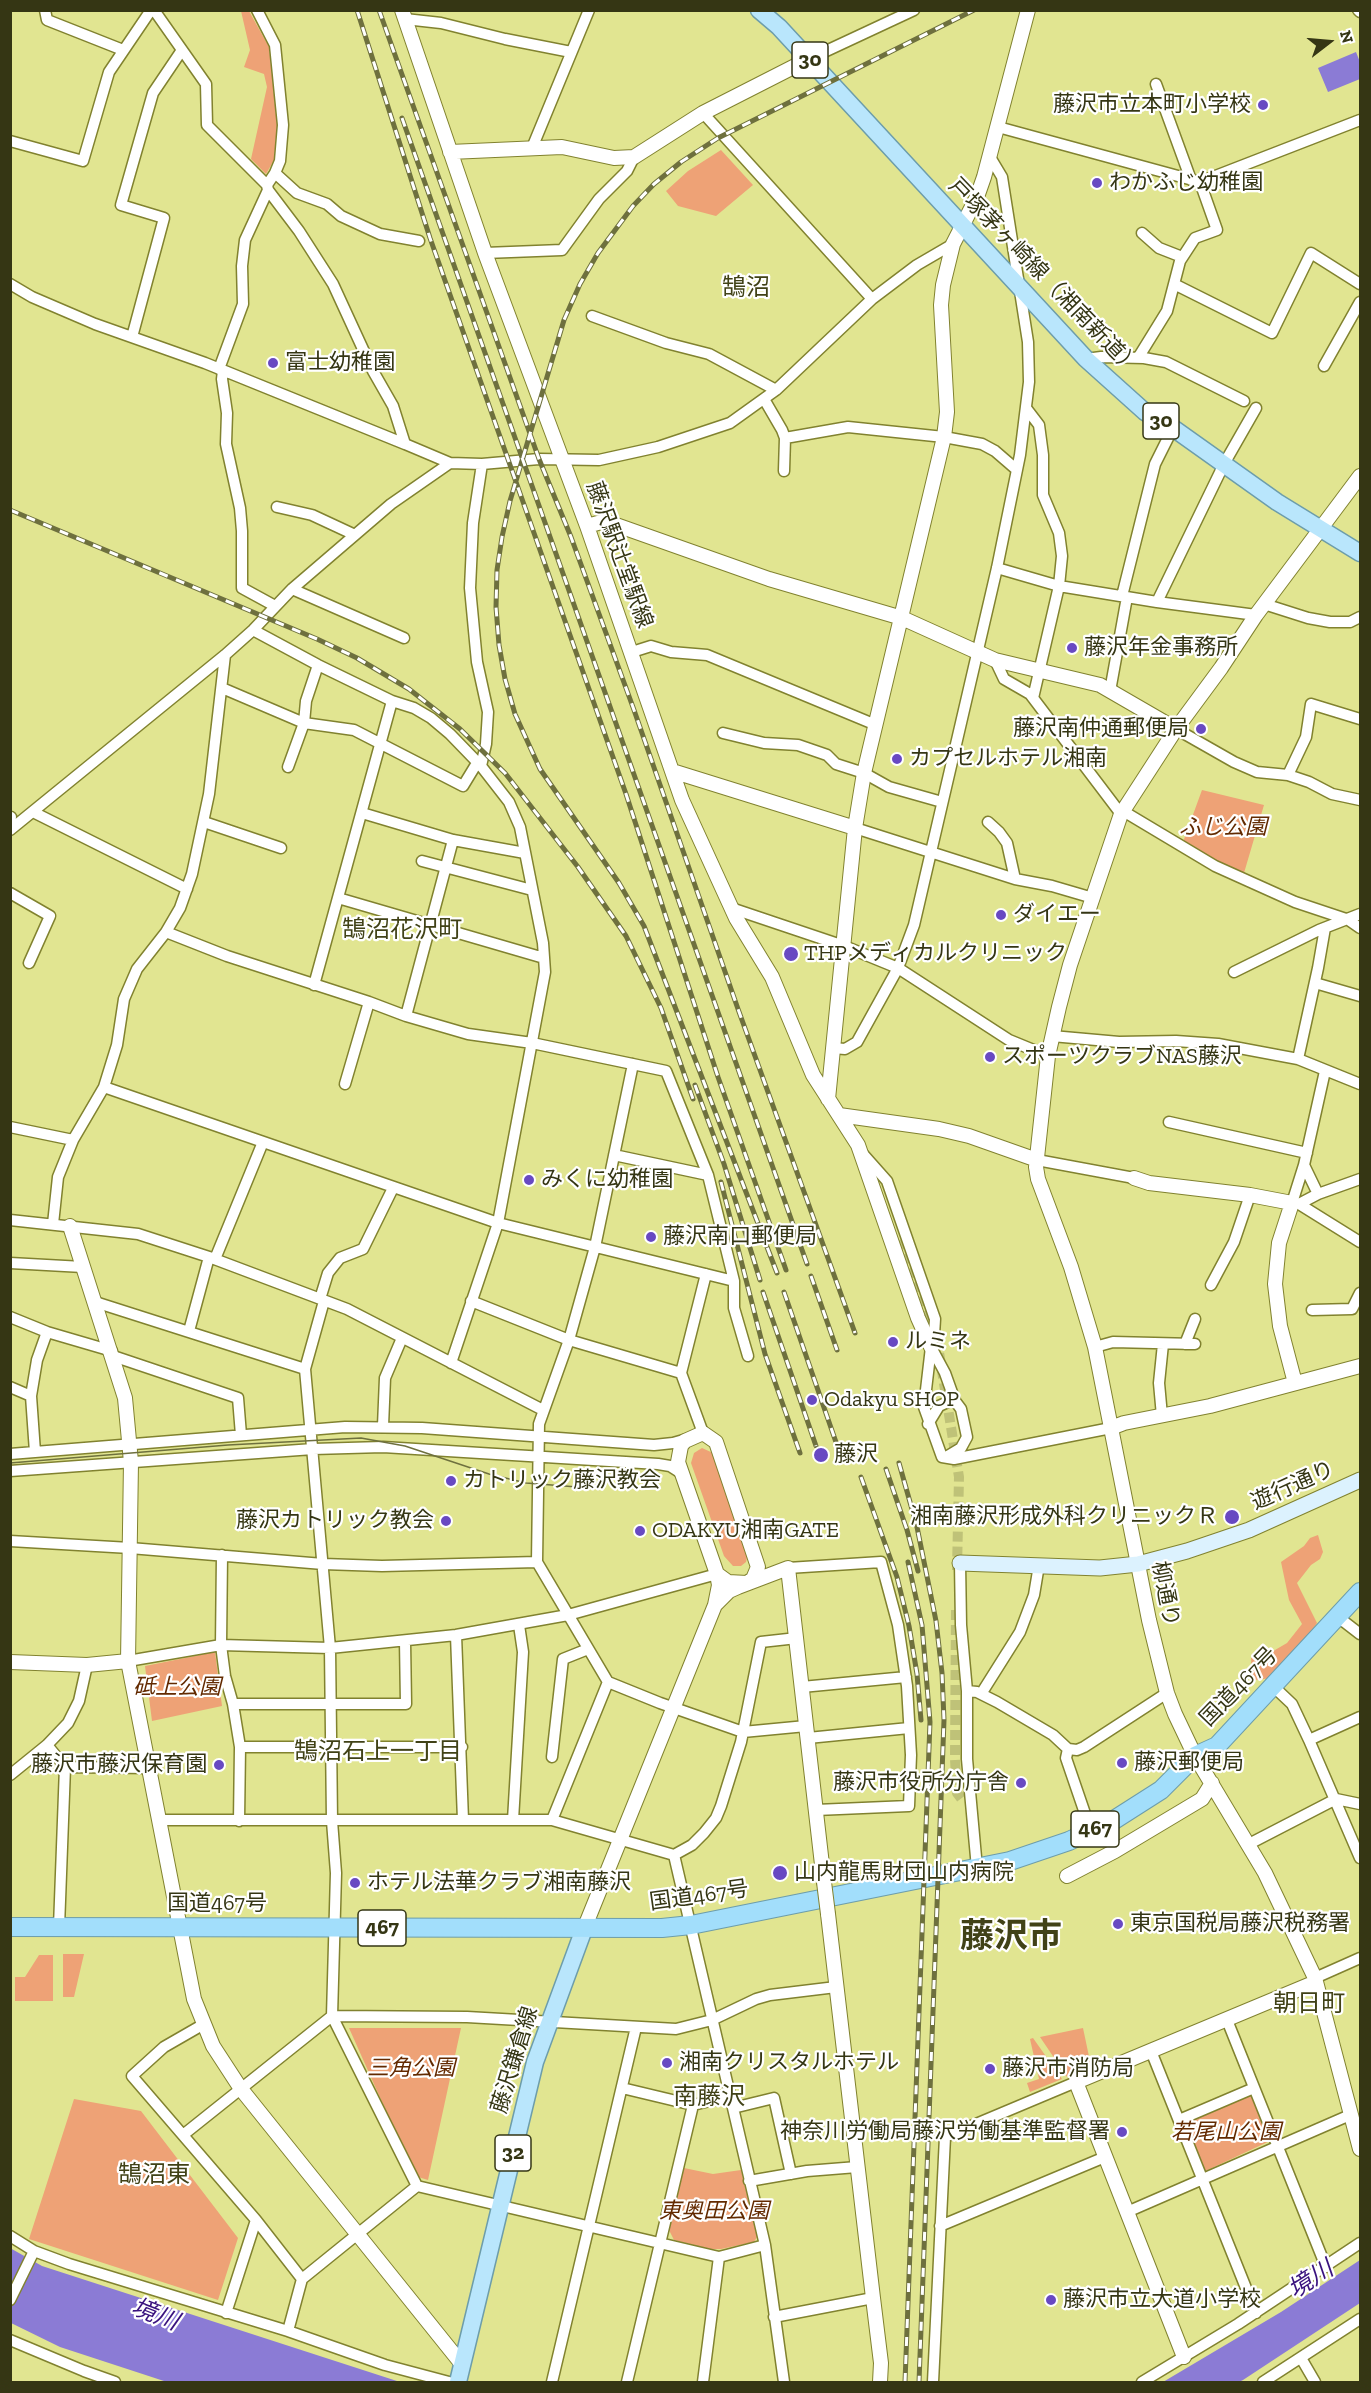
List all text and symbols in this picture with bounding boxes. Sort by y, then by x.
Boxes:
north arrow [1299,12,1359,72]
text: N [1336,28,1358,45]
road number: 30 [792,42,828,78]
place label: 藤沢市立本町小学校 [1053,92,1251,118]
marker: 藤沢市立本町小学校 [1256,98,1270,112]
place label: わかふじ幼稚園 [1109,170,1263,196]
street label: 戸塚茅ヶ崎線（湘南新道） [943,173,1145,381]
marker: わかふじ幼稚園 [1090,176,1104,190]
district label: 鵠沼 [722,274,770,302]
place label: 富士幼稚園 [285,350,395,376]
marker: 富士幼稚園 [266,356,280,370]
road number: 30 [1143,403,1179,439]
street label: 藤沢駅辻堂駅線 [580,478,658,632]
place label: 藤沢年金事務所 [1084,635,1238,661]
marker: 藤沢年金事務所 [1065,641,1079,655]
place label: 藤沢南仲通郵便局 [1013,716,1189,742]
marker: 藤沢南仲通郵便局 [1194,722,1208,736]
place label: カプセルホテル湘南 [909,746,1107,772]
marker: カプセルホテル湘南 [890,752,904,766]
park label: ふじ公園 [1179,815,1267,841]
place label: ダイエー [1013,902,1101,928]
marker: ダイエー [994,908,1008,922]
district label: 鵠沼花沢町 [342,916,462,944]
place label: THPメディカルクリニック [804,941,1067,967]
marker: THPメディカルクリニック [782,945,800,963]
place label: スポーツクラブNAS藤沢 [1002,1044,1242,1070]
marker: スポーツクラブNAS藤沢 [983,1050,997,1064]
place label: みくに幼稚園 [541,1167,673,1193]
marker: みくに幼稚園 [522,1173,536,1187]
place label: 藤沢南口郵便局 [663,1224,817,1250]
marker: 藤沢南口郵便局 [644,1230,658,1244]
place label: ルミネ [905,1329,971,1355]
marker: ルミネ [886,1335,900,1349]
place label: Odakyu SHOP [824,1387,959,1413]
marker: Odakyu SHOP [805,1393,819,1407]
place label: 藤沢 [834,1442,878,1468]
marker: 藤沢 [812,1446,830,1464]
street label: 遊行通り [1247,1456,1339,1516]
place label: カトリック藤沢教会 [463,1468,661,1494]
marker: カトリック藤沢教会 [444,1474,458,1488]
place label: 湘南藤沢形成外科クリニックＲ [910,1504,1218,1530]
place label: 藤沢カトリック教会 [236,1508,434,1534]
marker: 湘南藤沢形成外科クリニックＲ [1223,1508,1241,1526]
marker: 藤沢カトリック教会 [439,1514,453,1528]
place label: ODAKYU湘南GATE [652,1518,839,1544]
marker: ODAKYU湘南GATE [633,1524,647,1538]
street label: 柳通り [1146,1559,1184,1629]
street label: 国道467号 [1195,1642,1283,1732]
park label: 砥上公園 [133,1675,221,1701]
district label: 鵠沼石上一丁目 [294,1738,462,1766]
place label: 藤沢郵便局 [1134,1750,1244,1776]
place label: 藤沢市藤沢保育園 [31,1752,207,1778]
marker: 藤沢郵便局 [1115,1756,1129,1770]
marker: 藤沢市藤沢保育園 [212,1758,226,1772]
place label: 藤沢市役所分庁舎 [833,1770,1009,1796]
marker: 藤沢市役所分庁舎 [1014,1776,1028,1790]
road number: 467 [1071,1811,1119,1847]
place label: 山内龍馬財団山内病院 [794,1860,1014,1886]
marker: 山内龍馬財団山内病院 [771,1864,789,1882]
place label: ホテル法華クラブ湘南藤沢 [367,1870,631,1896]
marker: ホテル法華クラブ湘南藤沢 [348,1876,362,1890]
street label: 国道467号 [648,1876,750,1916]
street label: 国道467号 [167,1891,267,1917]
road number: 467 [358,1910,406,1946]
place label: 東京国税局藤沢税務署 [1130,1911,1350,1937]
district label: 藤沢市 [960,1917,1062,1957]
marker: 東京国税局藤沢税務署 [1111,1917,1125,1931]
district label: 朝日町 [1273,1990,1345,2018]
street label: 藤沢鎌倉線 [486,2004,544,2116]
place label: 湘南クリスタルホテル [679,2050,899,2076]
park label: 三角公園 [367,2056,455,2082]
marker: 湘南クリスタルホテル [660,2056,674,2070]
place label: 藤沢市消防局 [1002,2056,1134,2082]
marker: 藤沢市消防局 [983,2062,997,2076]
district label: 南藤沢 [673,2083,745,2111]
place label: 神奈川労働局藤沢労働基準監督署 [780,2119,1110,2145]
park label: 若尾山公園 [1171,2120,1281,2146]
marker: 神奈川労働局藤沢労働基準監督署 [1115,2125,1129,2139]
road number: 32 [495,2135,531,2171]
district label: 鵠沼東 [118,2161,190,2189]
park label: 東奥田公園 [659,2199,769,2225]
water label: 境川 [1283,2255,1339,2305]
place label: 藤沢市立大道小学校 [1063,2287,1261,2313]
water label: 境川 [127,2293,183,2337]
marker: 藤沢市立大道小学校 [1044,2293,1058,2307]

